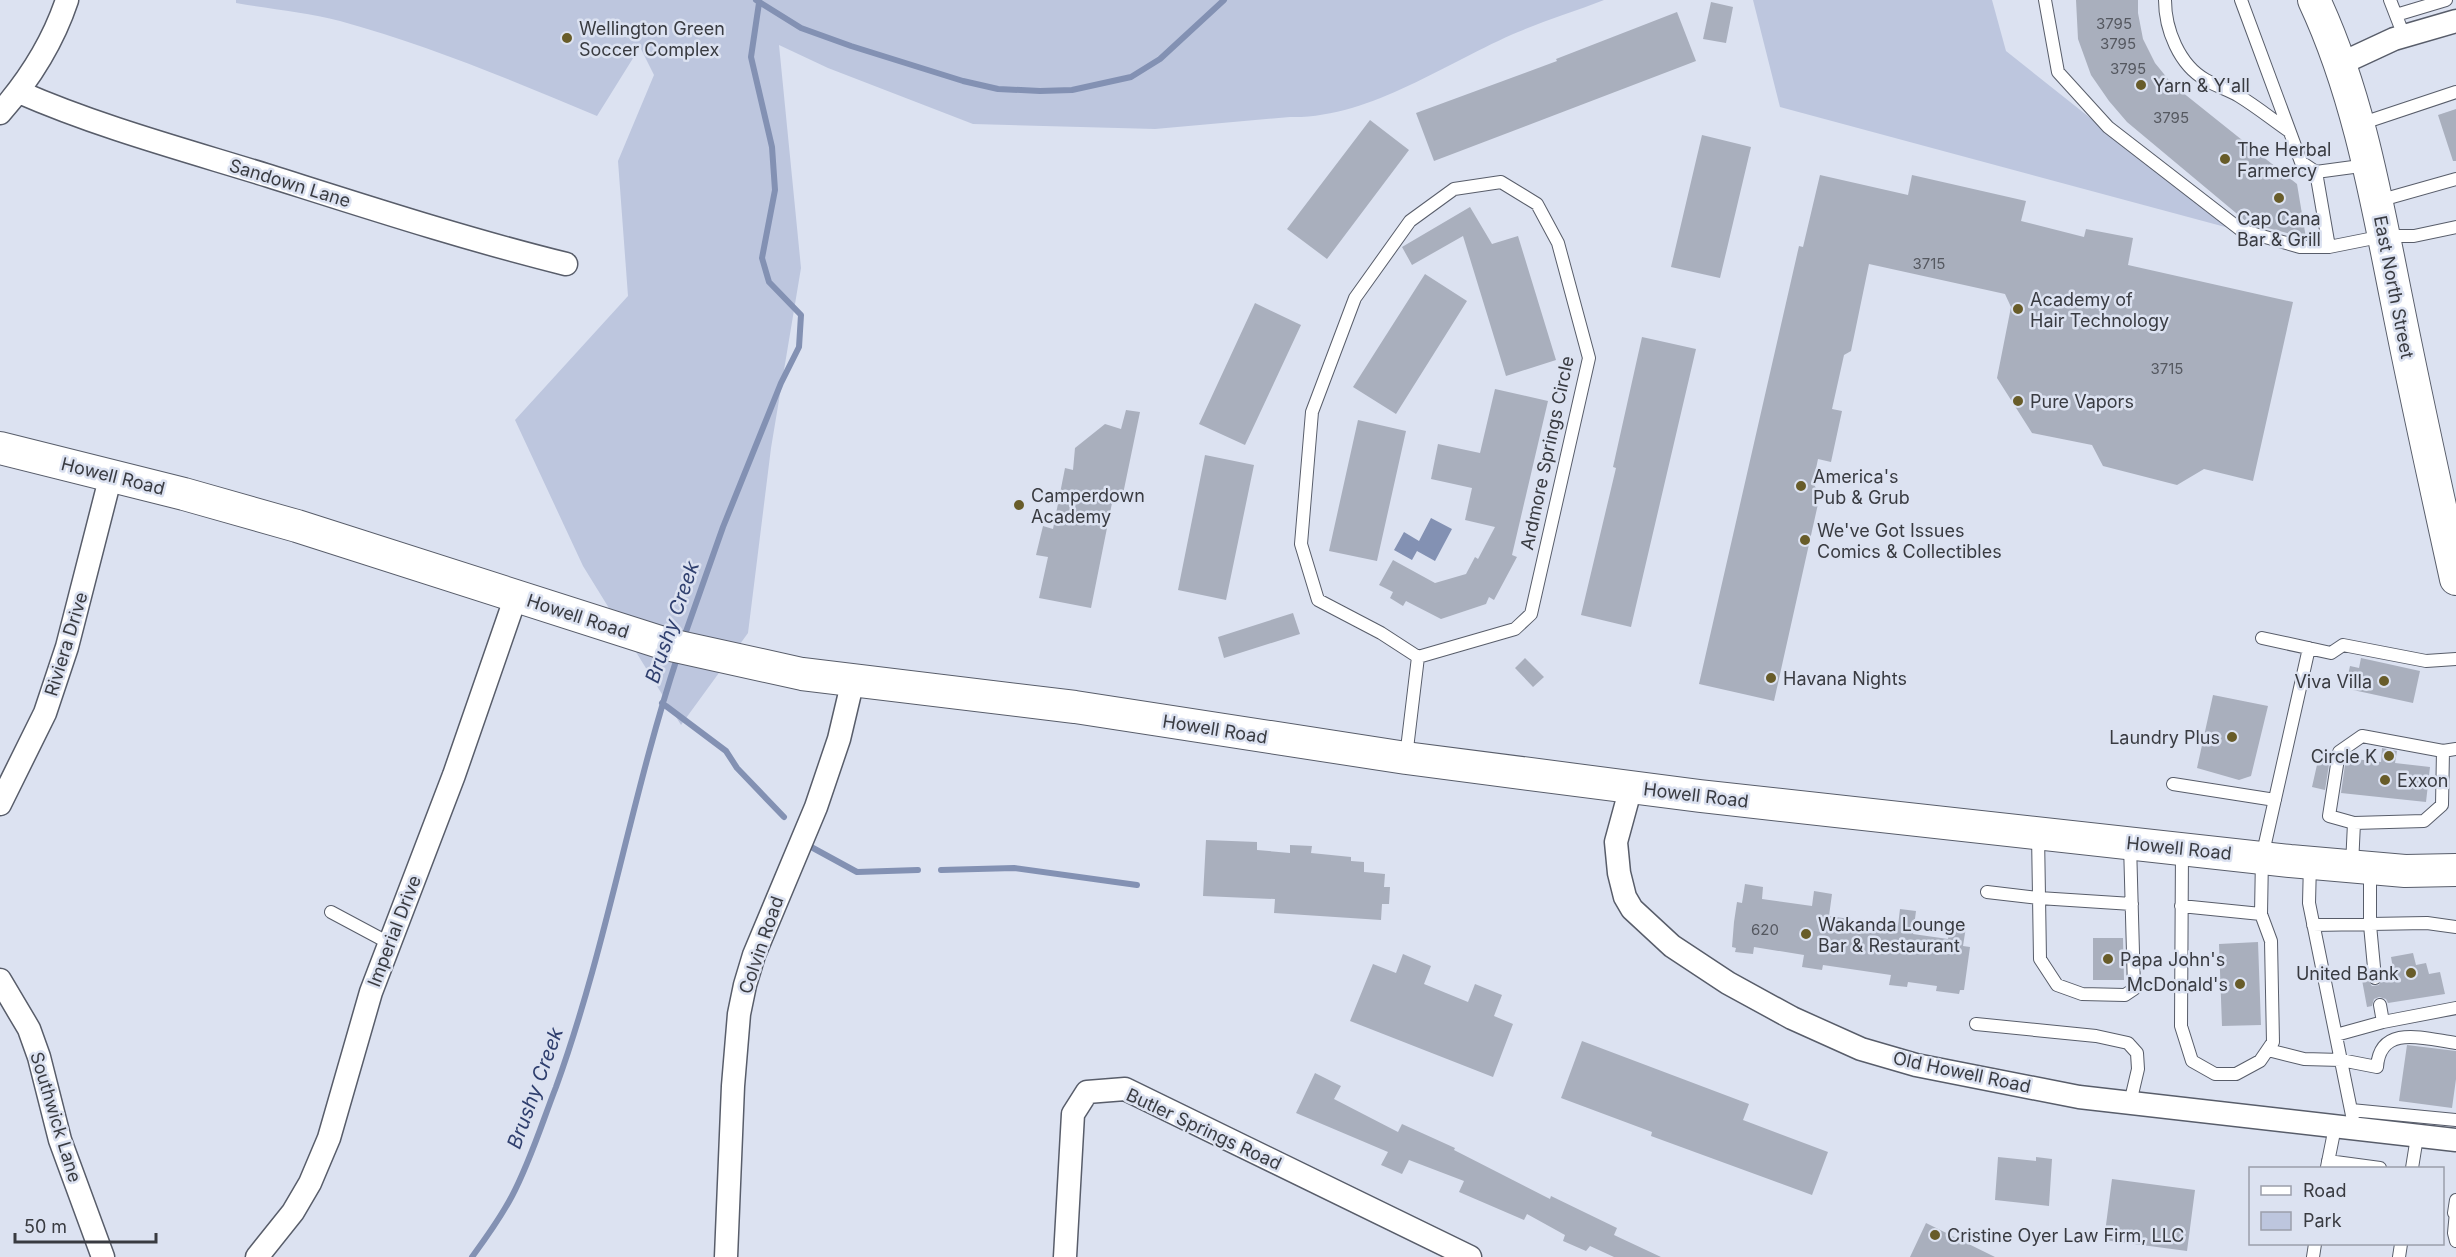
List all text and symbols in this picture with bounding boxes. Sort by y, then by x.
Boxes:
house number: 3795 [2096,14,2132,33]
place label: Wellington Green Soccer Complex [579,18,725,60]
marker: Wellington Green Soccer Complex [560,31,574,45]
house number: 3795 [2100,34,2136,53]
house number: 3795 [2110,59,2146,78]
place label: Yarn & Y'all [2153,75,2250,96]
marker: Yarn & Y'all [2134,78,2148,92]
house number: 3795 [2153,108,2189,127]
place label: The Herbal Farmercy [2237,139,2331,181]
marker: The Herbal Farmercy [2218,152,2232,166]
street label: Sandown Lane [227,155,353,211]
marker: Cap Cana Bar & Grill [2272,191,2286,205]
place label: Cap Cana Bar & Grill [2237,208,2321,250]
street label: East North Street [2370,214,2418,360]
house number: 3715 [1913,254,1945,273]
place label: Academy of Hair Technology [2030,289,2169,331]
marker: Academy of Hair Technology [2011,302,2025,316]
street label: Ardmore Springs Circle [1516,354,1578,552]
house number: 3715 [2151,359,2183,378]
place label: Pure Vapors [2030,391,2134,412]
marker: Pure Vapors [2011,394,2025,408]
street label: Howell Road [59,453,167,499]
place label: America's Pub & Grub [1813,466,1910,508]
marker: America's Pub & Grub [1794,479,1808,493]
place label: Camperdown Academy [1031,485,1145,527]
marker: Camperdown Academy [1012,498,1026,512]
place label: We've Got Issues Comics & Collectibles [1817,520,2002,562]
marker: We've Got Issues Comics & Collectibles [1798,533,1812,547]
water label: Brushy Creek [640,557,704,686]
street label: Riviera Drive [40,590,92,698]
street label: Howell Road [524,590,632,642]
place label: Havana Nights [1783,668,1907,689]
marker: Havana Nights [1764,671,1778,685]
place label: Viva Villa [2294,671,2372,692]
marker: Viva Villa [2377,674,2391,688]
street label: Howell Road [1161,710,1269,748]
place label: Laundry Plus [2109,727,2220,748]
marker: Laundry Plus [2225,730,2239,744]
place label: Circle K [2311,746,2377,767]
marker: Circle K [2382,749,2396,763]
place label: Exxon [2397,770,2449,791]
marker: Exxon [2378,773,2392,787]
street label: Howell Road [1642,778,1750,812]
street label: Howell Road [2125,832,2233,864]
street label: Imperial Drive [363,872,425,990]
street label: Colvin Road [734,893,788,997]
place label: Wakanda Lounge Bar & Restaurant [1818,914,1966,956]
house number: 620 [1751,920,1779,939]
marker: Wakanda Lounge Bar & Restaurant [1799,927,1813,941]
place label: Papa John's [2120,949,2225,970]
marker: Papa John's [2101,952,2115,966]
place label: United Bank [2296,963,2399,984]
marker: United Bank [2404,966,2418,980]
place label: McDonald's [2127,974,2228,995]
marker: McDonald's [2233,977,2247,991]
water label: Brushy Creek [502,1023,568,1152]
street label: Old Howell Road [1891,1047,2033,1097]
street label: Southwick Lane [26,1049,86,1185]
street label: Butler Springs Road [1123,1084,1285,1174]
legend [2249,1167,2444,1245]
text: Road [2303,1180,2346,1201]
scale bar [15,1206,156,1244]
text: Park [2303,1210,2342,1231]
text: 50 m [24,1216,67,1237]
place label: Cristine Oyer Law Firm, LLC [1947,1225,2185,1246]
marker: Cristine Oyer Law Firm, LLC [1928,1228,1942,1242]

